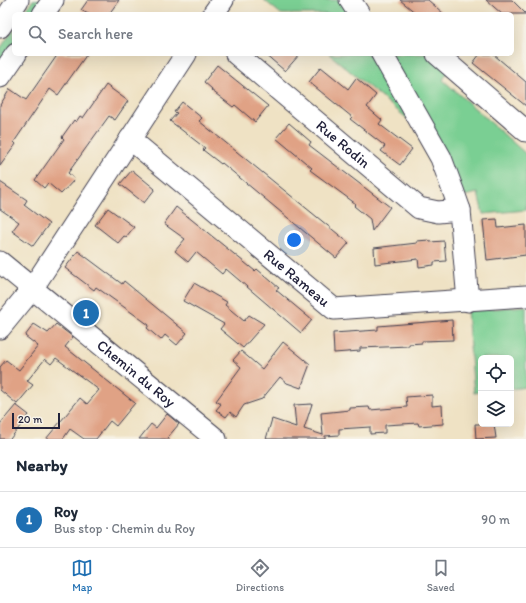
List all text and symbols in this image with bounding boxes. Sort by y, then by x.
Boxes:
search box [12,12,514,56]
icon: search [26,23,48,45]
text: Search here [58,25,133,43]
street label: Rue Rodin [312,116,374,172]
your location [284,230,304,250]
street label: Rue Rameau [260,245,334,311]
pin: 1 [73,298,99,328]
street label: Chemin du Roy [93,336,179,411]
map controls [478,355,514,427]
button: locate [478,355,514,391]
button: layers [478,391,514,427]
scale bar [12,411,60,430]
text: 20 m [18,413,42,426]
text: Nearby [16,455,68,475]
text: Roy [54,503,78,521]
text: 1 [26,512,32,527]
text: 90 m [481,512,510,527]
text: Bus stop · Chemin du Roy [54,521,195,536]
tab: Map [71,557,93,594]
tab: Directions [236,557,284,594]
tab: Saved [427,557,455,594]

